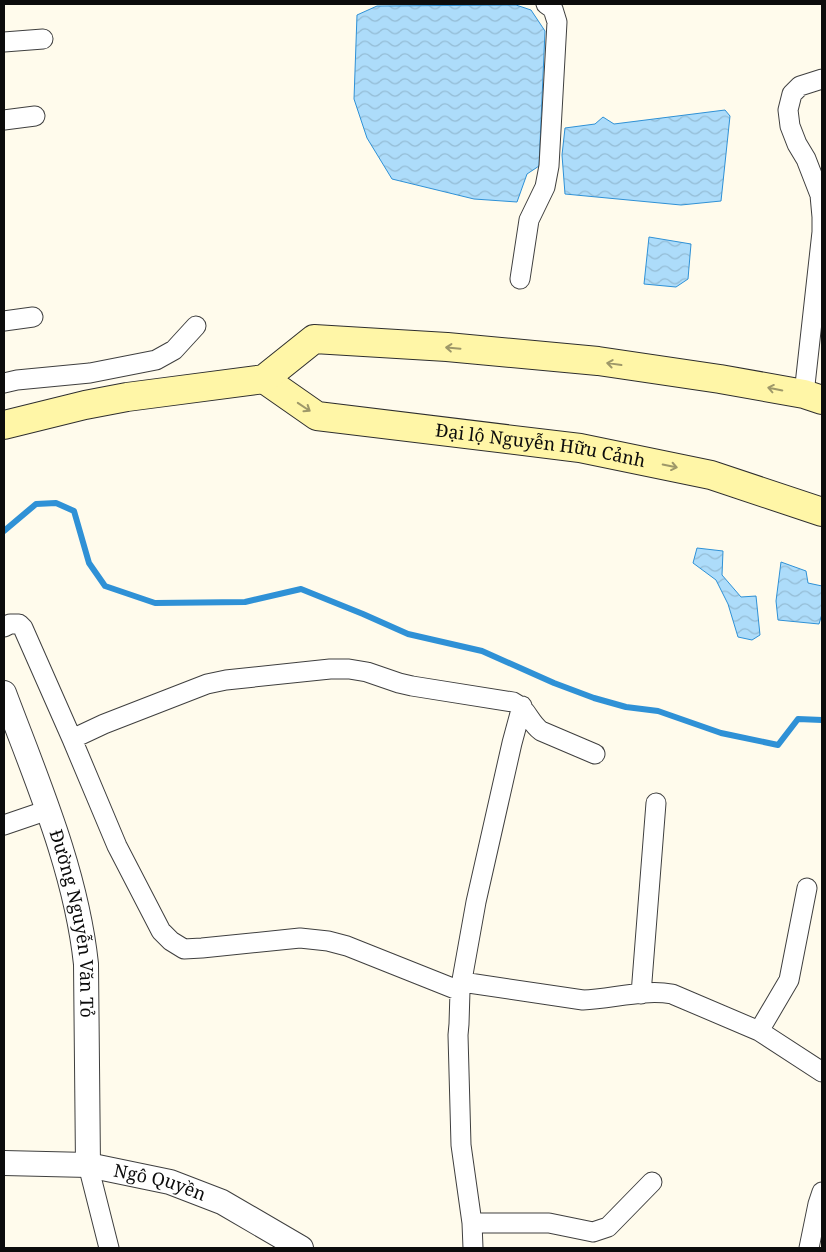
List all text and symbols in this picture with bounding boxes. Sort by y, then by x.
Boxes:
one-way arrow [445,343,461,352]
one-way arrow [607,358,623,368]
one-way arrow [767,384,783,393]
one-way arrow [297,402,311,412]
street label: Đại lộ Nguyễn Hữu Cảnh [434,418,648,472]
one-way arrow [661,462,677,472]
street label: Đường Nguyễn Văn Tỏ [44,826,100,1018]
street label: Ngô Quyền [112,1158,210,1206]

